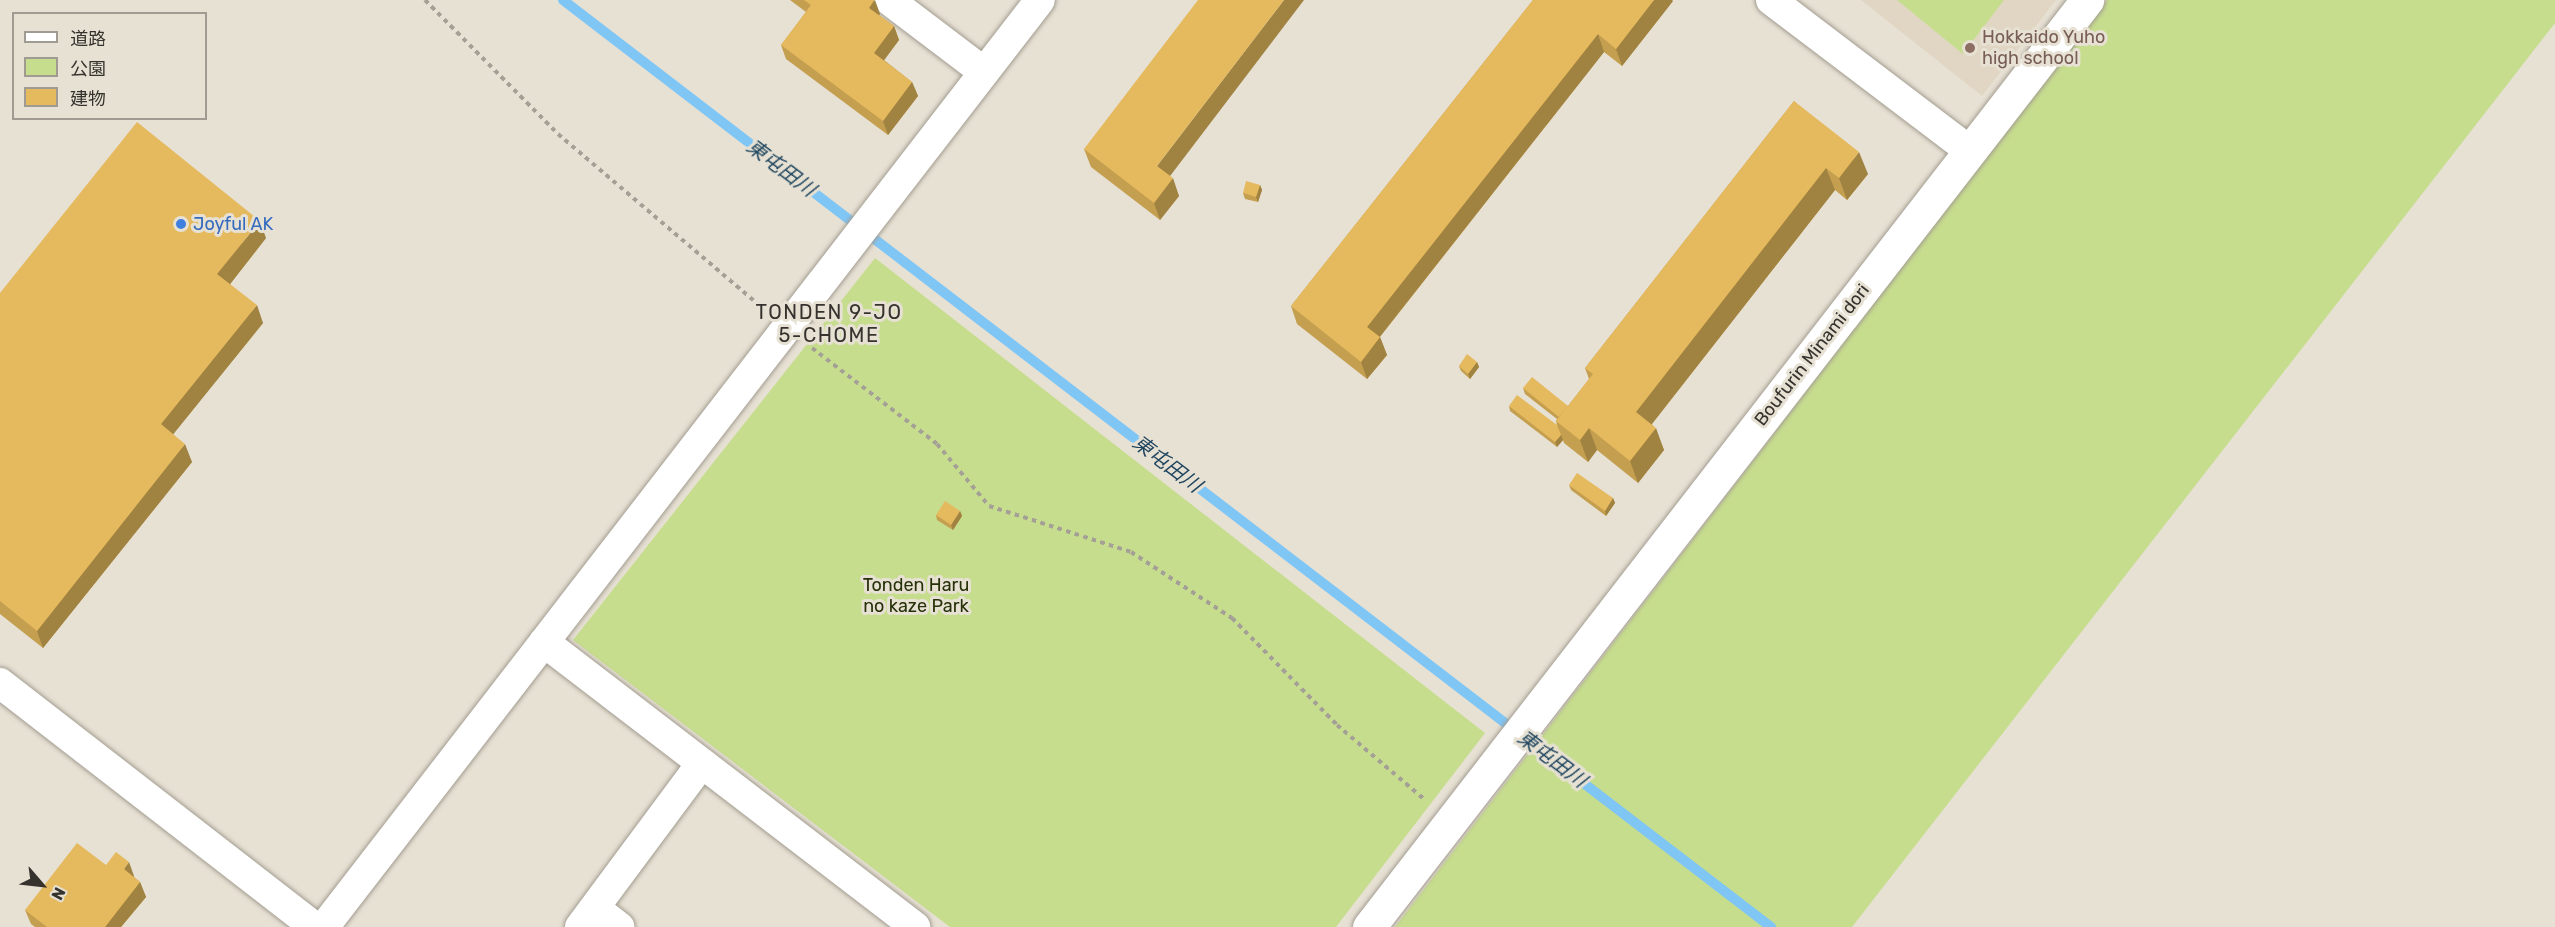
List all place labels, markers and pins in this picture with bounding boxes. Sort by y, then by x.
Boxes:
place label: Hokkaido Yuho high school [1982,27,2106,70]
marker: Hokkaido Yuho high school [1963,41,1977,55]
place label: Joyful AK [193,213,274,235]
marker: Joyful AK [174,217,188,231]

